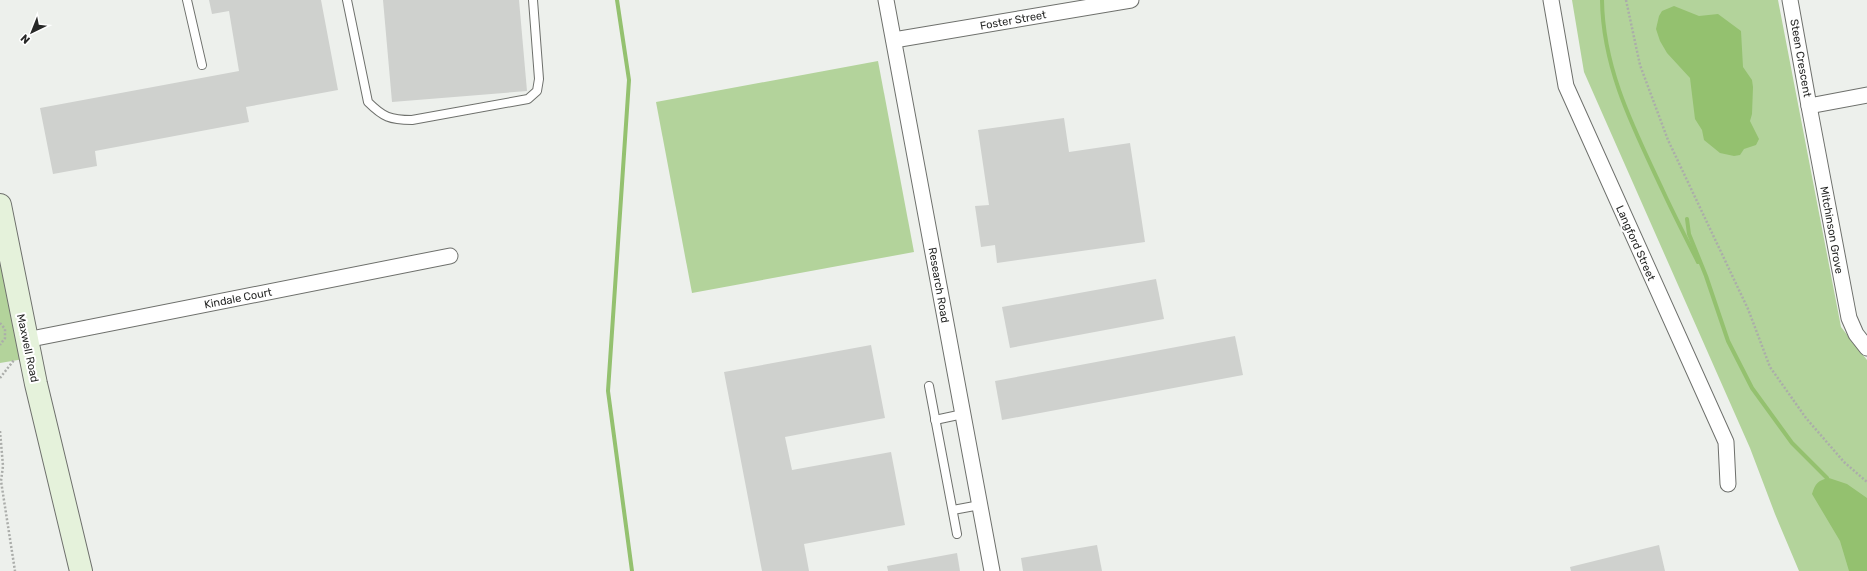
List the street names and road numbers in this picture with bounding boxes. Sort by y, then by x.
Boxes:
street label: Foster Street [979,8,1048,33]
street label: Steen Crescent [1787,18,1814,99]
street label: Mitchinson Grove [1817,185,1846,275]
street label: Langford Street [1613,204,1658,284]
street label: Research Road [925,246,952,324]
street label: Kindale Court [203,285,274,311]
street label: Maxwell Road [14,313,41,384]

